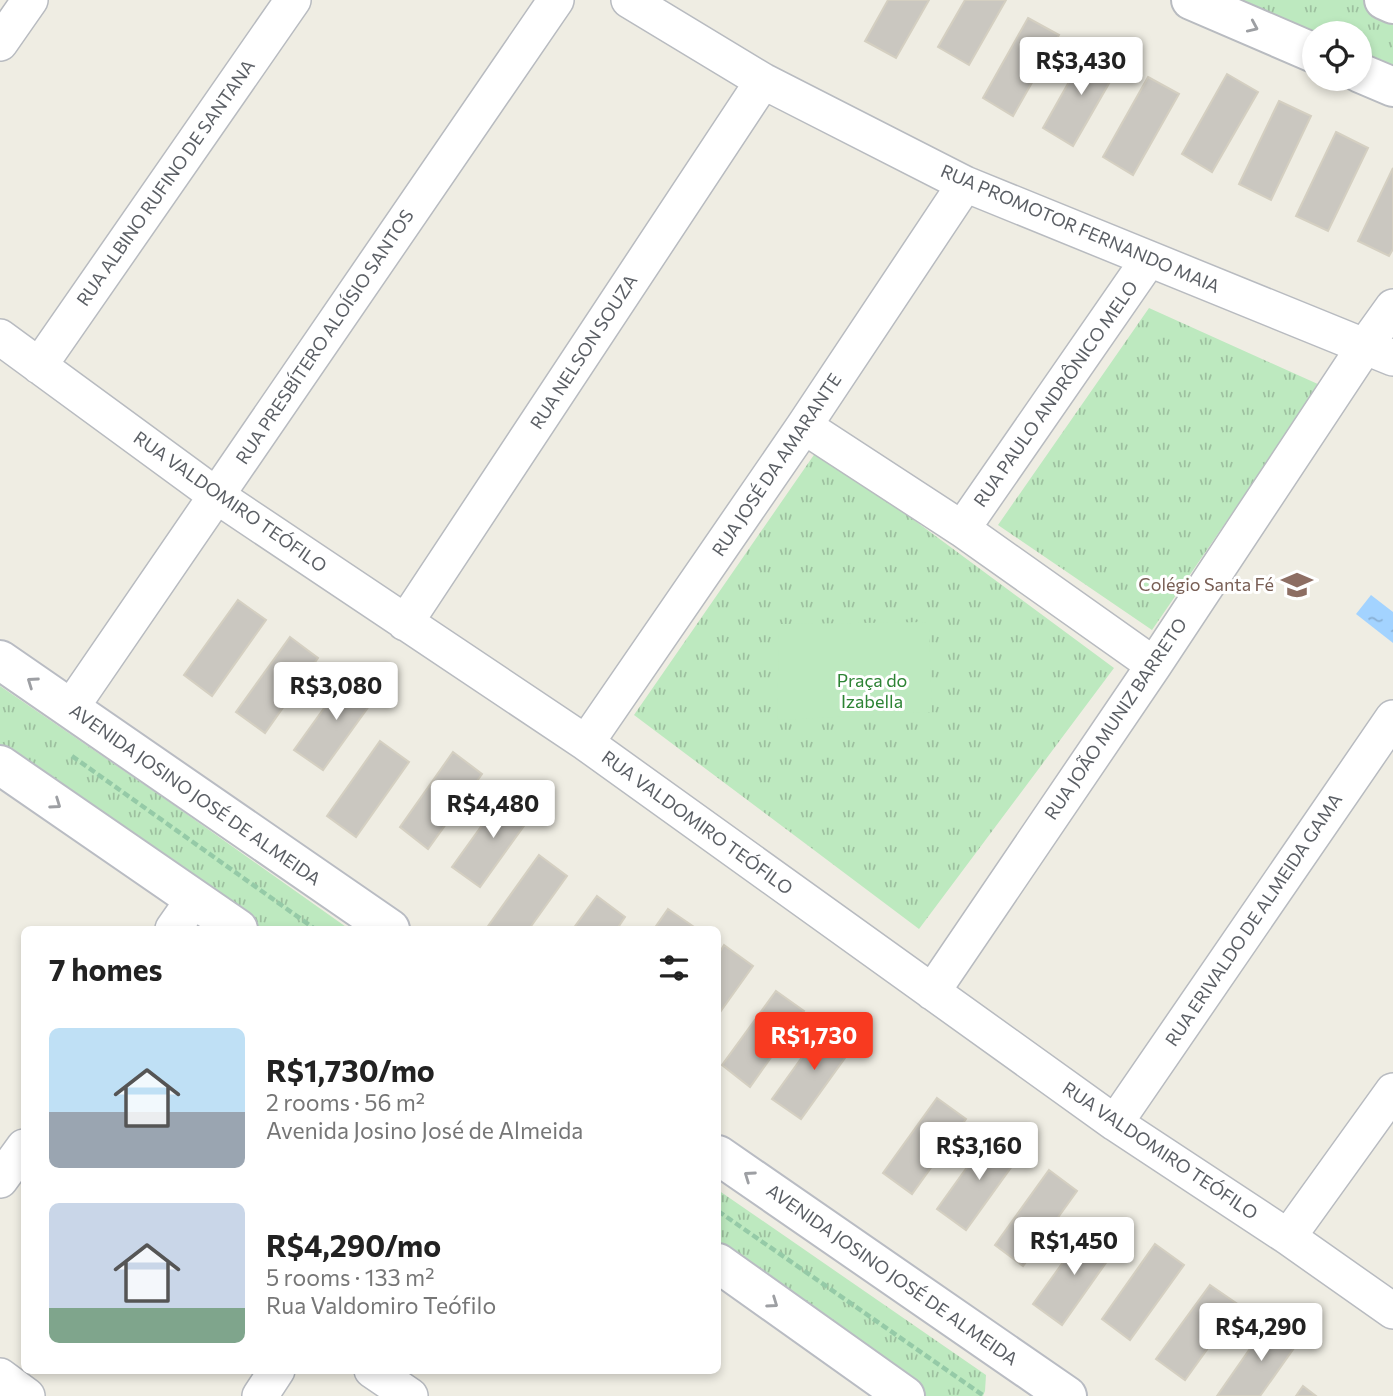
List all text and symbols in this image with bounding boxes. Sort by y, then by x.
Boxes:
one-way arrow [1246,19,1258,33]
map controls [1302,21,1372,91]
button: locate [1302,21,1372,91]
pin: R$3,430 [1016,38,1146,97]
text: R$3,430 [1036,46,1126,74]
street label: RUA ALBINO RUFINO DE SANTANA [71,55,259,310]
street label: RUA PROMOTOR FERNANDO MAIA [938,159,1223,297]
street label: RUA PRESBÍTERO ALOÍSIO SANTOS [231,205,418,468]
street label: RUA NELSON SOUZA [525,270,641,433]
street label: RUA PAULO ANDRÔNICO MELO [968,276,1142,511]
street label: RUA JOSÉ DA AMARANTE [707,369,846,560]
street label: RUA VALDOMIRO TEÓFILO [130,426,331,576]
school or university icon: Colégio Santa Fé [1280,568,1314,602]
place label: Colégio Santa Fé [1138,573,1274,595]
street label: RUA JOÃO MUNIZ BARRETO [1039,613,1191,823]
pin: R$3,080 [271,662,401,722]
park label: Praça do Izabella [837,669,907,712]
text: R$3,080 [290,671,382,699]
one-way arrow [27,678,40,690]
street label: AVENIDA JOSINO JOSÉ DE ALMEIDA [66,699,325,890]
street label: RUA VALDOMIRO TEÓFILO [598,745,797,899]
pin: R$4,480 [428,780,558,840]
text: R$4,480 [447,789,539,817]
street label: RUA ERIVALDO DE ALMEIDA GAMA [1160,789,1346,1050]
one-way arrow [48,796,61,808]
icon: filters [655,949,693,987]
text: 7 homes [49,950,162,987]
pin: R$1,730 [749,1012,879,1072]
text: R$1,730 [771,1021,857,1049]
text: R$1,730/mo [266,1051,435,1088]
icon: home [105,1056,189,1140]
street label: RUA VALDOMIRO TEÓFILO [1059,1077,1262,1224]
text: 2 rooms · 56 m² [266,1088,425,1116]
text: Avenida Josino José de Almeida [266,1116,583,1144]
pin: R$3,160 [914,1122,1044,1182]
text: R$3,160 [936,1131,1022,1159]
one-way arrow [744,1172,757,1184]
street label: AVENIDA JOSINO JOSÉ DE ALMEIDA [763,1179,1022,1370]
pin: R$1,450 [1009,1218,1139,1277]
text: R$4,290/mo [266,1226,441,1263]
text: R$1,450 [1030,1226,1118,1254]
icon: home [105,1231,189,1315]
text: 5 rooms · 133 m² [266,1263,434,1291]
text: Rua Valdomiro Teófilo [266,1291,496,1319]
one-way arrow [765,1295,778,1307]
pin: R$4,290 [1196,1304,1326,1363]
text: R$4,290 [1215,1312,1307,1340]

